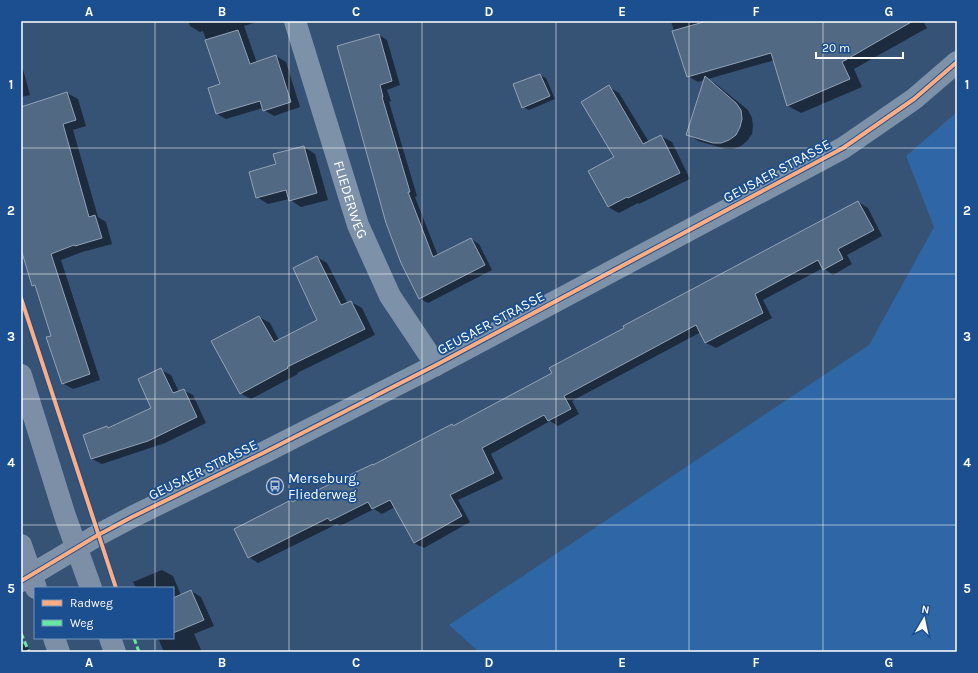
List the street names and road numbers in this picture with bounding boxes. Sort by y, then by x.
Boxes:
street label: GEUSAER STRASSE [720,136,834,206]
street label: FLIEDERWEG [330,159,371,241]
street label: GEUSAER STRASSE [434,288,548,358]
street label: GEUSAER STRASSE [146,436,260,504]

